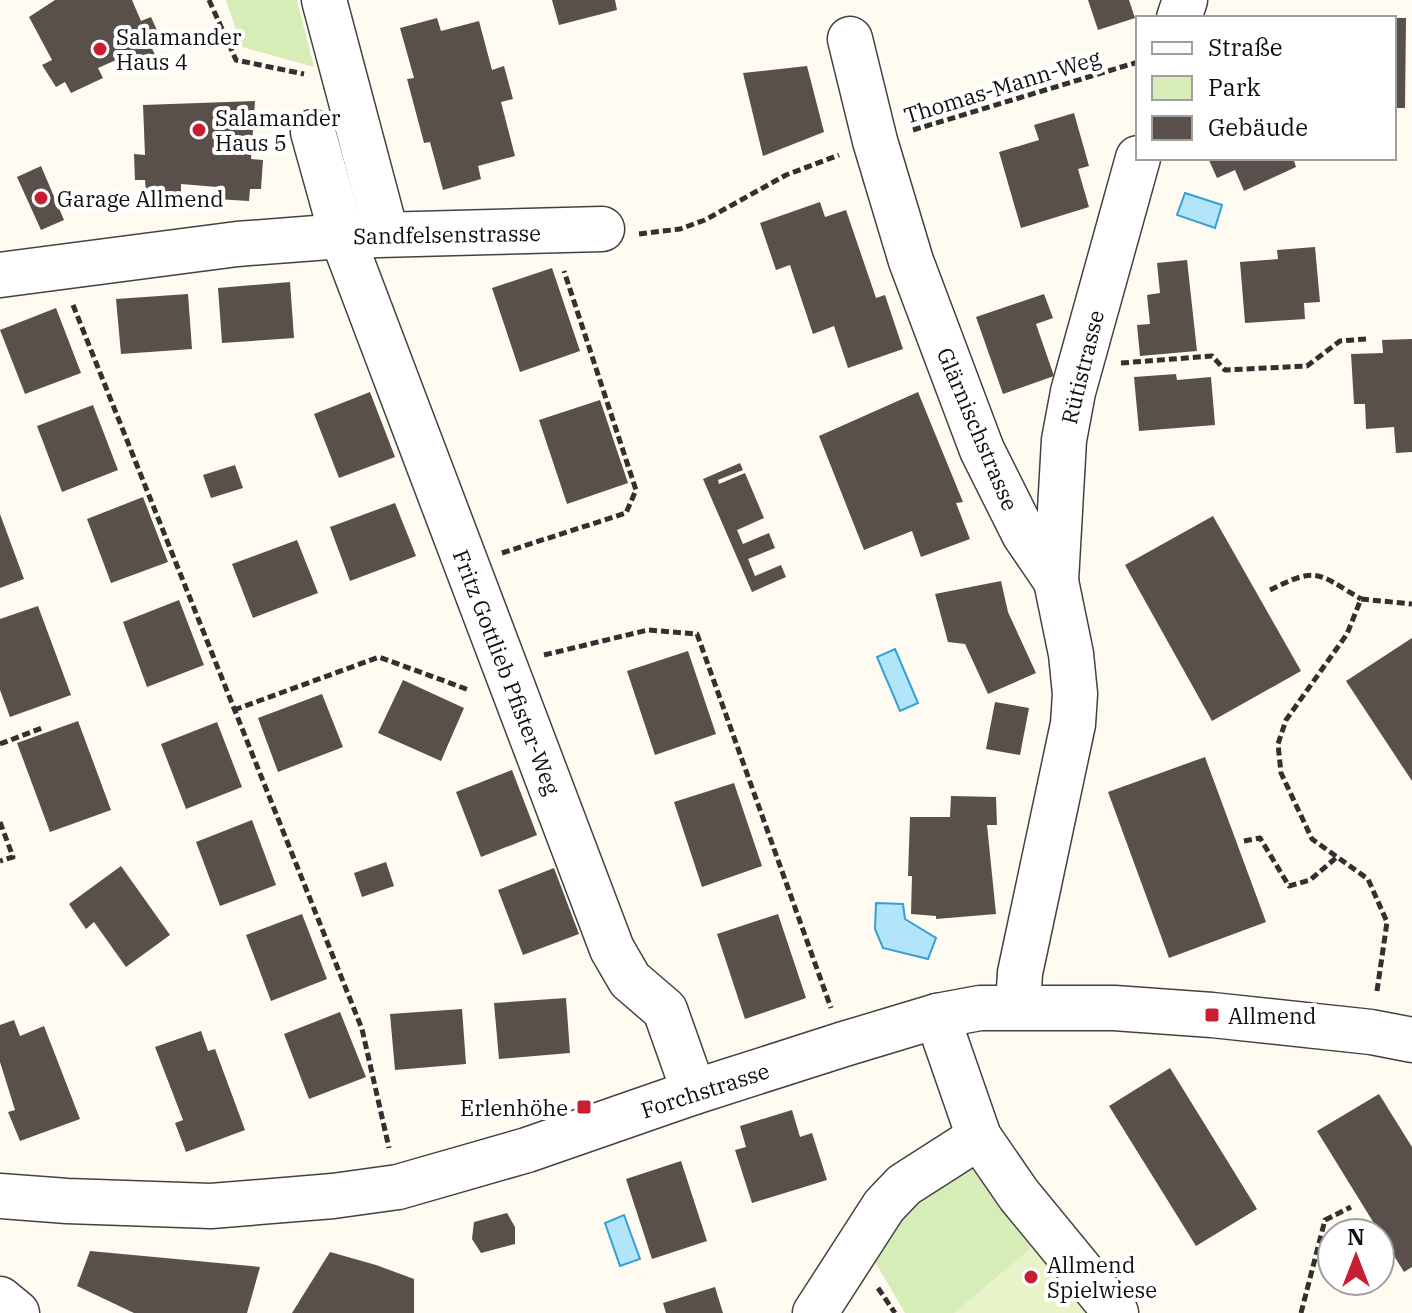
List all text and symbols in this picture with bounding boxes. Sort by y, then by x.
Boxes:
legend [1136,16,1396,160]
place label: Salamander Haus 4 [116,22,242,76]
text: Straße [1208,31,1283,63]
marker: Salamander Haus 4 [91,40,109,58]
street label: Thomas-Mann-Weg [900,42,1104,130]
text: Park [1208,71,1260,103]
place label: Salamander Haus 5 [215,103,341,157]
text: Gebäude [1208,111,1308,143]
marker: Salamander Haus 5 [190,121,208,139]
place label: Garage Allmend [57,184,224,213]
marker: Garage Allmend [32,189,50,207]
street label: Sandfelsenstrasse [353,218,541,250]
street label: Rütistrasse [1054,307,1110,427]
street label: Glärnischstrasse [931,343,1025,515]
street label: Fritz Gottlieb Pfister-Weg [447,545,567,799]
place label: Allmend [1228,1001,1316,1030]
marker: Allmend [1203,1006,1221,1024]
street label: Forchstrasse [637,1056,773,1124]
place label: Erlenhöhe [460,1093,568,1122]
marker: Erlenhöhe [575,1098,593,1116]
north arrow [1316,1217,1396,1297]
text: N [1347,1222,1365,1251]
place label: Allmend Spielwiese [1047,1250,1157,1304]
marker: Allmend Spielwiese [1022,1268,1040,1286]

